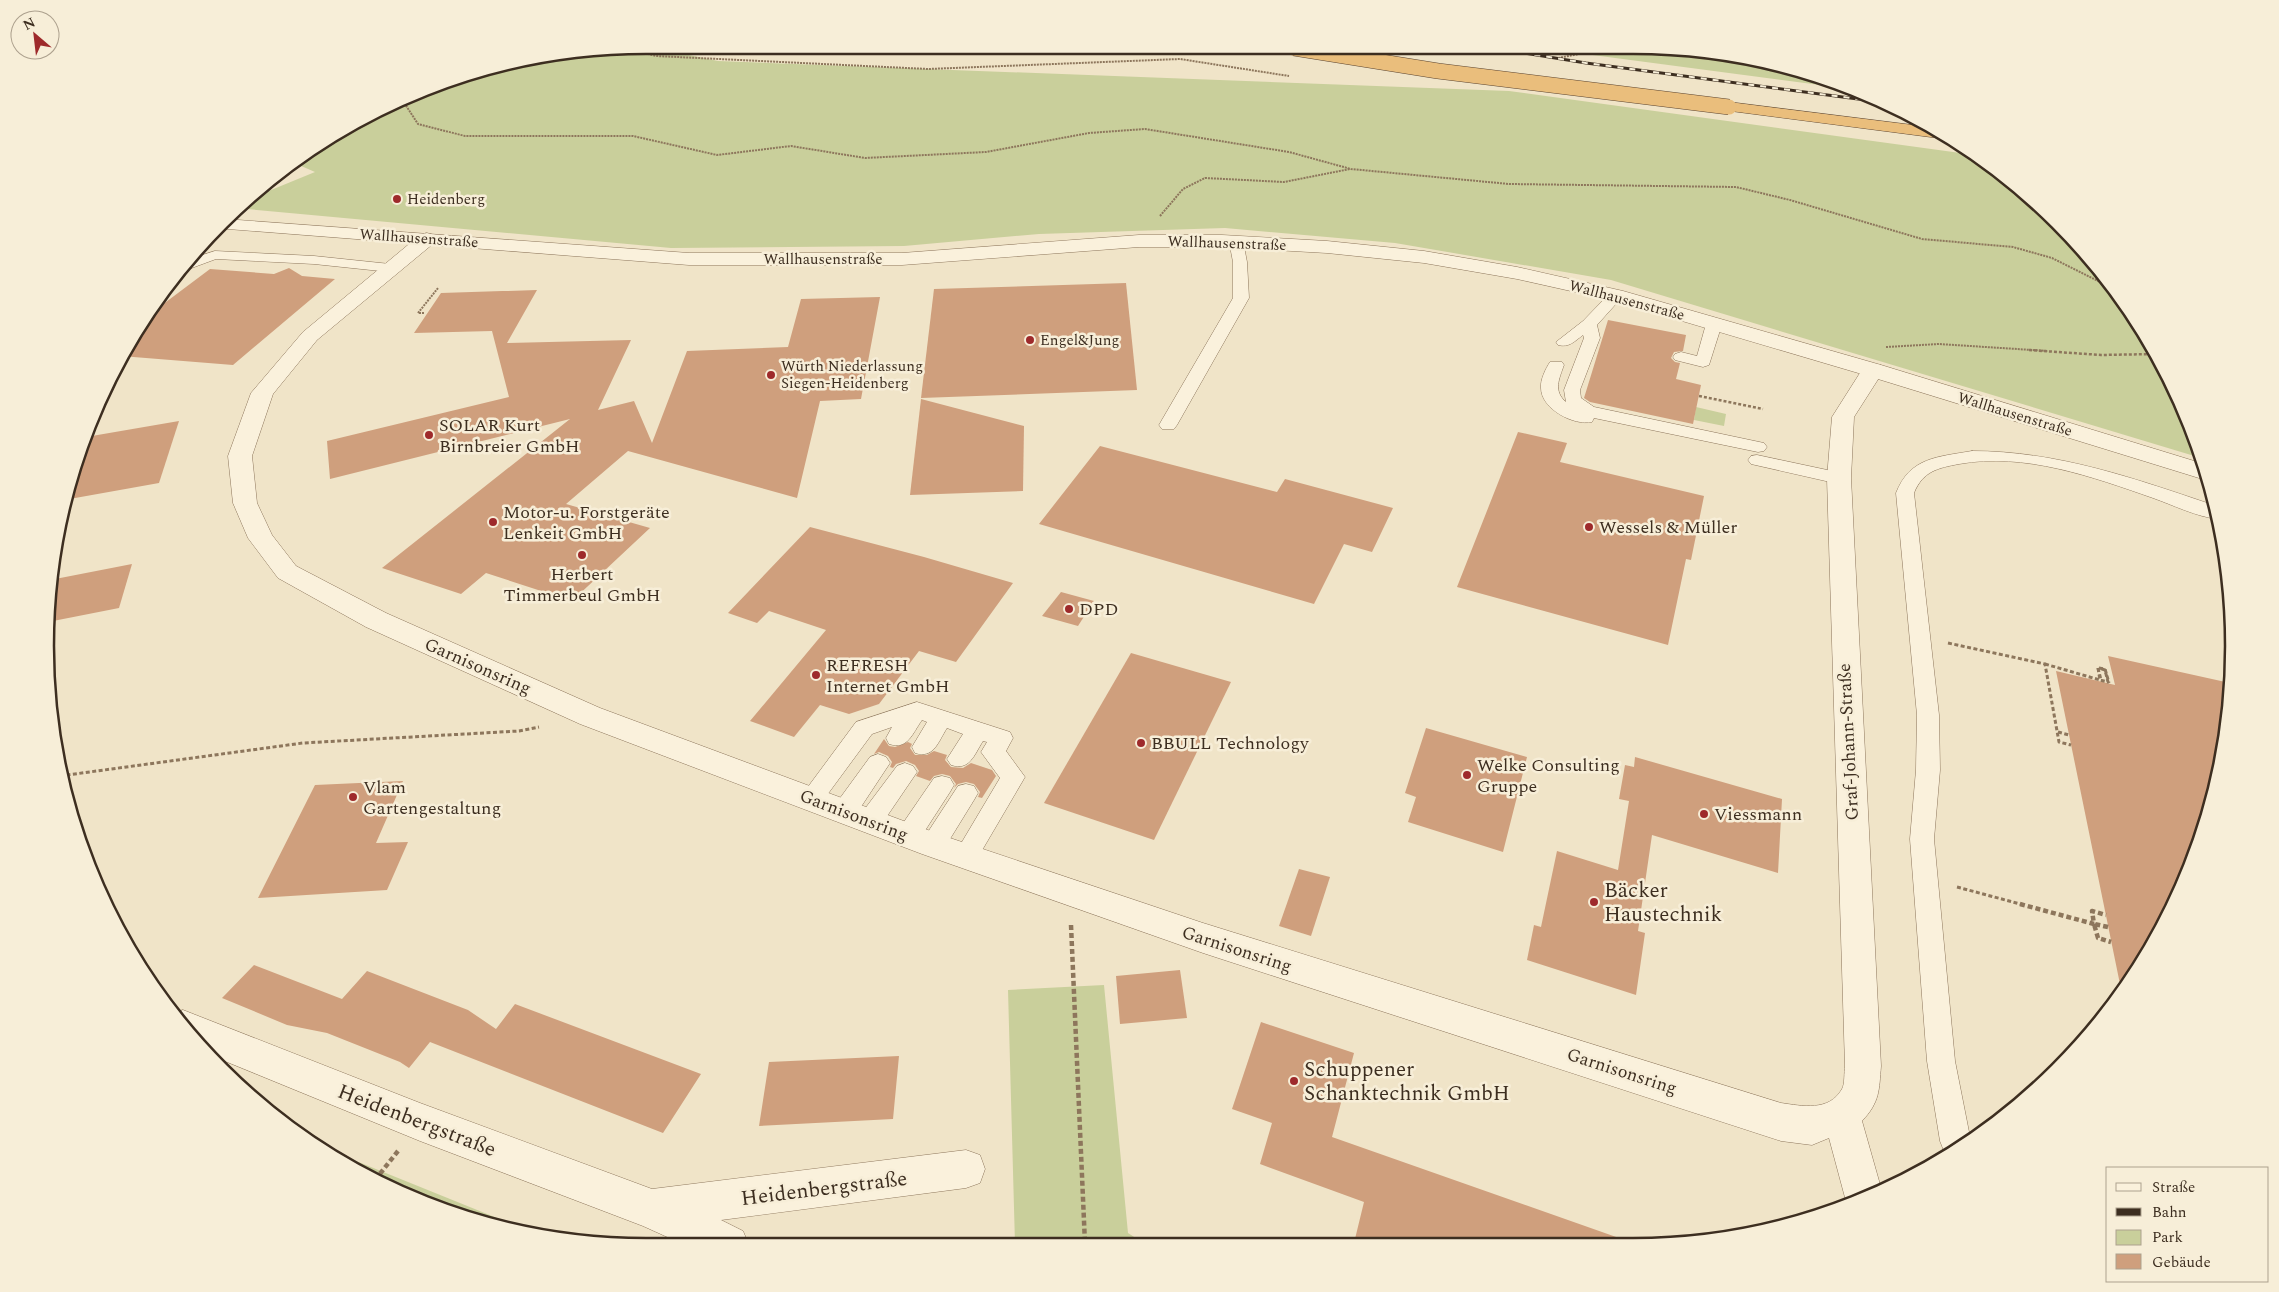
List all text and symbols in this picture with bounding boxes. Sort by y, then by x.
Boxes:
north arrow [10,10,60,60]
text: N [19,12,39,36]
place label: Heidenberg [407,188,485,211]
marker: Heidenberg [391,193,403,205]
street label: Wallhausenstraße [359,223,479,254]
street label: Wallhausenstraße [1167,230,1287,257]
street label: Wallhausenstraße [764,248,882,271]
street label: Wallhausenstraße [1566,274,1687,327]
place label: Engel&Jung [1040,329,1120,352]
marker: Engel&Jung [1024,334,1036,346]
place label: Würth Niederlassung Siegen-Heidenberg [781,355,923,395]
marker: Würth Niederlassung Siegen-Heidenberg [765,369,777,381]
street label: Wallhausenstraße [1955,386,2075,443]
place label: SOLAR Kurt Birnbreier GmbH [439,412,580,460]
marker: SOLAR Kurt Birnbreier GmbH [423,429,435,441]
place label: Motor-u. Forstgeräte Lenkeit GmbH [503,499,670,547]
place label: Wessels & Müller [1599,514,1737,541]
marker: Motor-u. Forstgeräte Lenkeit GmbH [487,516,499,528]
marker: Wessels & Müller [1583,521,1595,533]
marker: Herbert Timmerbeul GmbH [576,549,588,561]
place label: Herbert Timmerbeul GmbH [503,561,661,609]
place label: DPD [1079,596,1118,623]
marker: DPD [1063,603,1075,615]
street label: Garnisonsring [420,631,536,702]
place label: REFRESH Internet GmbH [826,652,950,700]
street label: Graf-Johann-Straße [1831,663,1866,821]
marker: REFRESH Internet GmbH [810,669,822,681]
place label: BBULL Technology [1151,730,1310,757]
marker: BBULL Technology [1135,737,1147,749]
place label: Welke Consulting Gruppe [1477,752,1620,800]
marker: Welke Consulting Gruppe [1461,769,1473,781]
place label: Vlam Gartengestaltung [363,774,501,822]
street label: Garnisonsring [796,782,912,849]
marker: Vlam Gartengestaltung [347,791,359,803]
place label: Viessmann [1714,801,1802,828]
marker: Viessmann [1698,808,1710,820]
place label: Bäcker Haustechnik [1604,875,1722,931]
marker: Bäcker Haustechnik [1588,896,1600,908]
street label: Garnisonsring [1178,919,1295,980]
street label: Garnisonsring [1563,1041,1680,1102]
place label: Schuppener Schanktechnik GmbH [1304,1054,1510,1110]
marker: Schuppener Schanktechnik GmbH [1288,1075,1300,1087]
street label: Heidenbergstraße [333,1076,501,1166]
street label: Heidenbergstraße [739,1163,909,1215]
legend [2106,1167,2269,1282]
text: Straße [2152,1176,2195,1199]
text: Bahn [2152,1201,2187,1224]
text: Park [2152,1226,2183,1249]
text: Gebäude [2152,1251,2211,1274]

